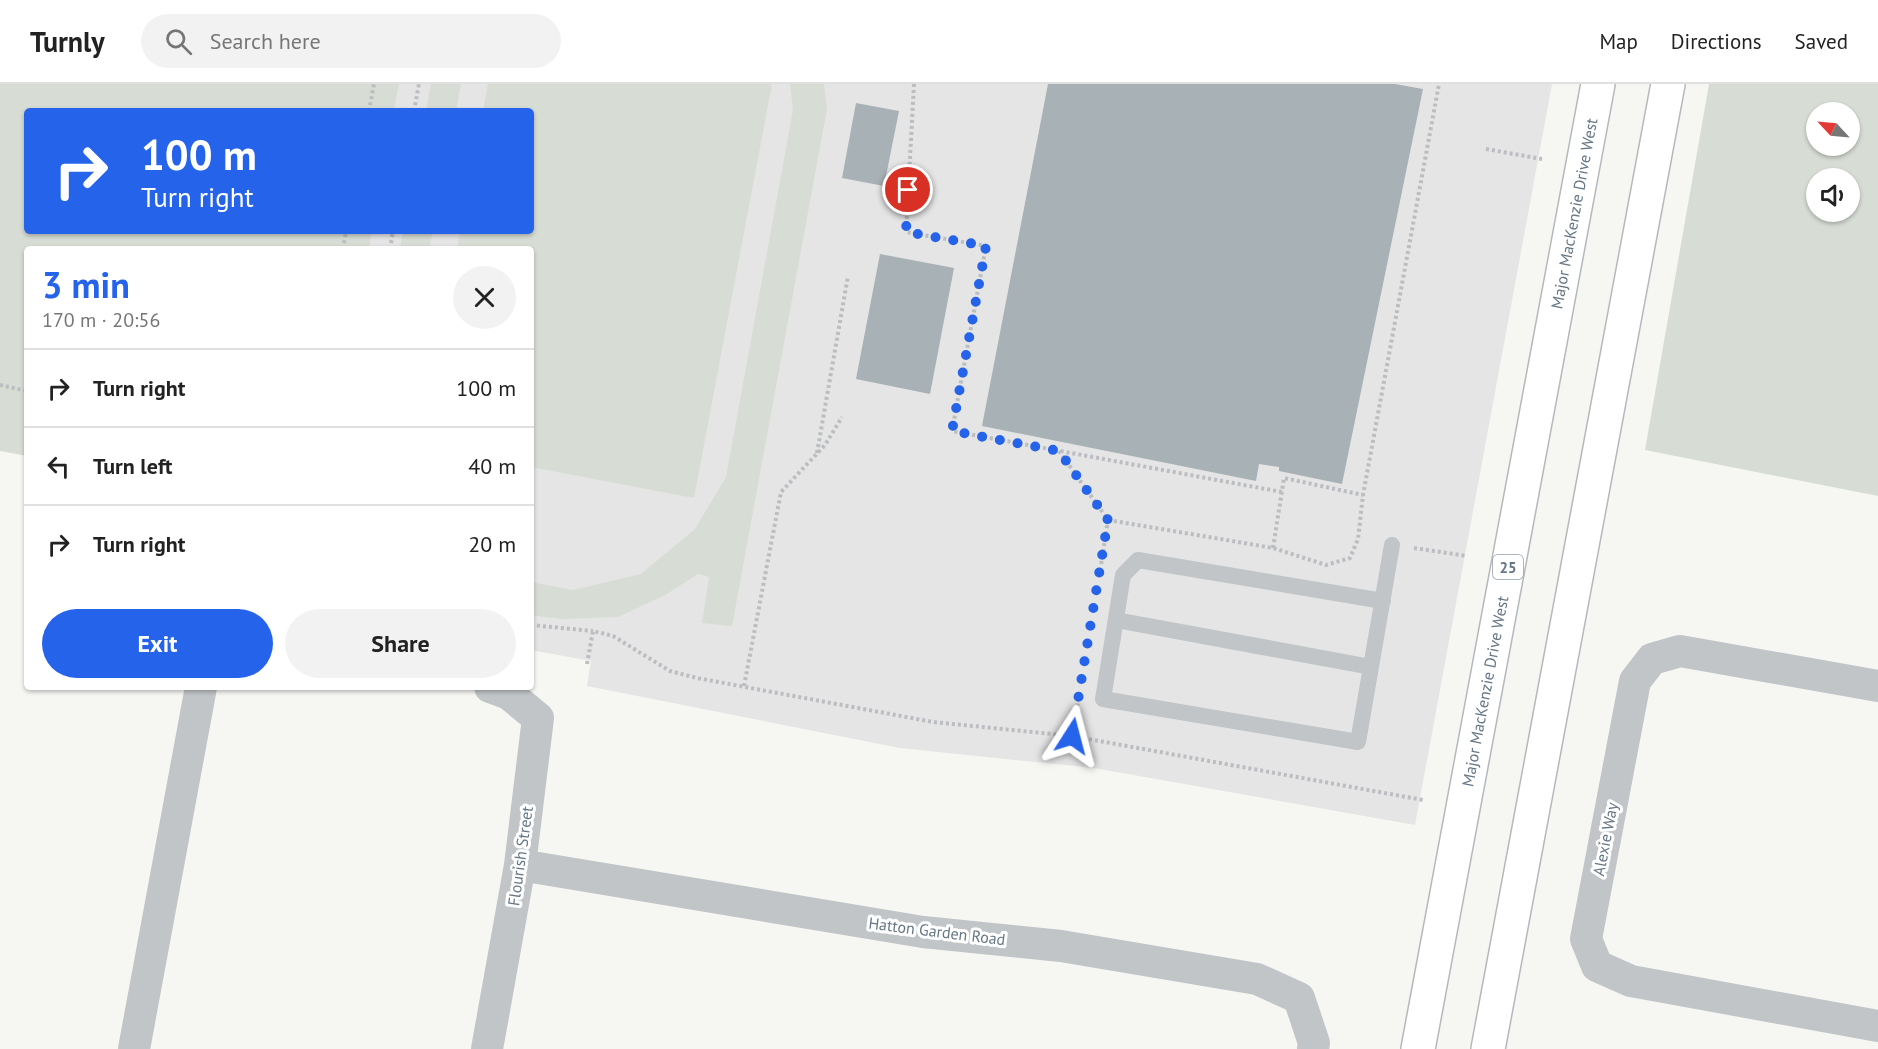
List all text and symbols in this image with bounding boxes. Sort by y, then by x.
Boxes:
search box [141,14,561,68]
text: Turnly [30,23,105,60]
icon: search [162,25,195,58]
text: Search here [210,27,321,55]
text: Map [1599,28,1638,55]
text: Directions [1671,28,1762,55]
text: Saved [1795,28,1848,55]
north arrow [1806,102,1860,156]
map controls [1806,102,1860,222]
street label: Major MacKenzie Drive West [1546,116,1602,310]
text: 100 m [141,127,257,182]
icon: right [42,132,120,210]
pin [882,164,933,215]
button: sound [1806,168,1860,222]
icon: arrive [891,173,924,206]
text: Turn right [141,180,254,214]
text: 3 min [42,261,130,308]
button: close [453,266,516,329]
text: 170 m · 20:56 [42,307,160,333]
icon: right [42,372,75,405]
text: Turn right [93,374,185,402]
text: 100 m [456,374,516,402]
icon: left [42,450,75,483]
text: Turn left [93,452,173,480]
text: 40 m [468,452,516,480]
icon: right [42,528,75,561]
text: Turn right [93,530,185,558]
text: 20 m [468,530,516,558]
road number: 25 [1493,555,1523,579]
street label: Major MacKenzie Drive West [1457,594,1512,788]
button: Exit [42,609,273,678]
button: Share [285,609,516,678]
position arrow [1040,704,1104,768]
street label: Alexie Way [1588,800,1622,877]
street label: Flourish Street [503,804,537,907]
street label: Hatton Garden Road [867,913,1007,949]

